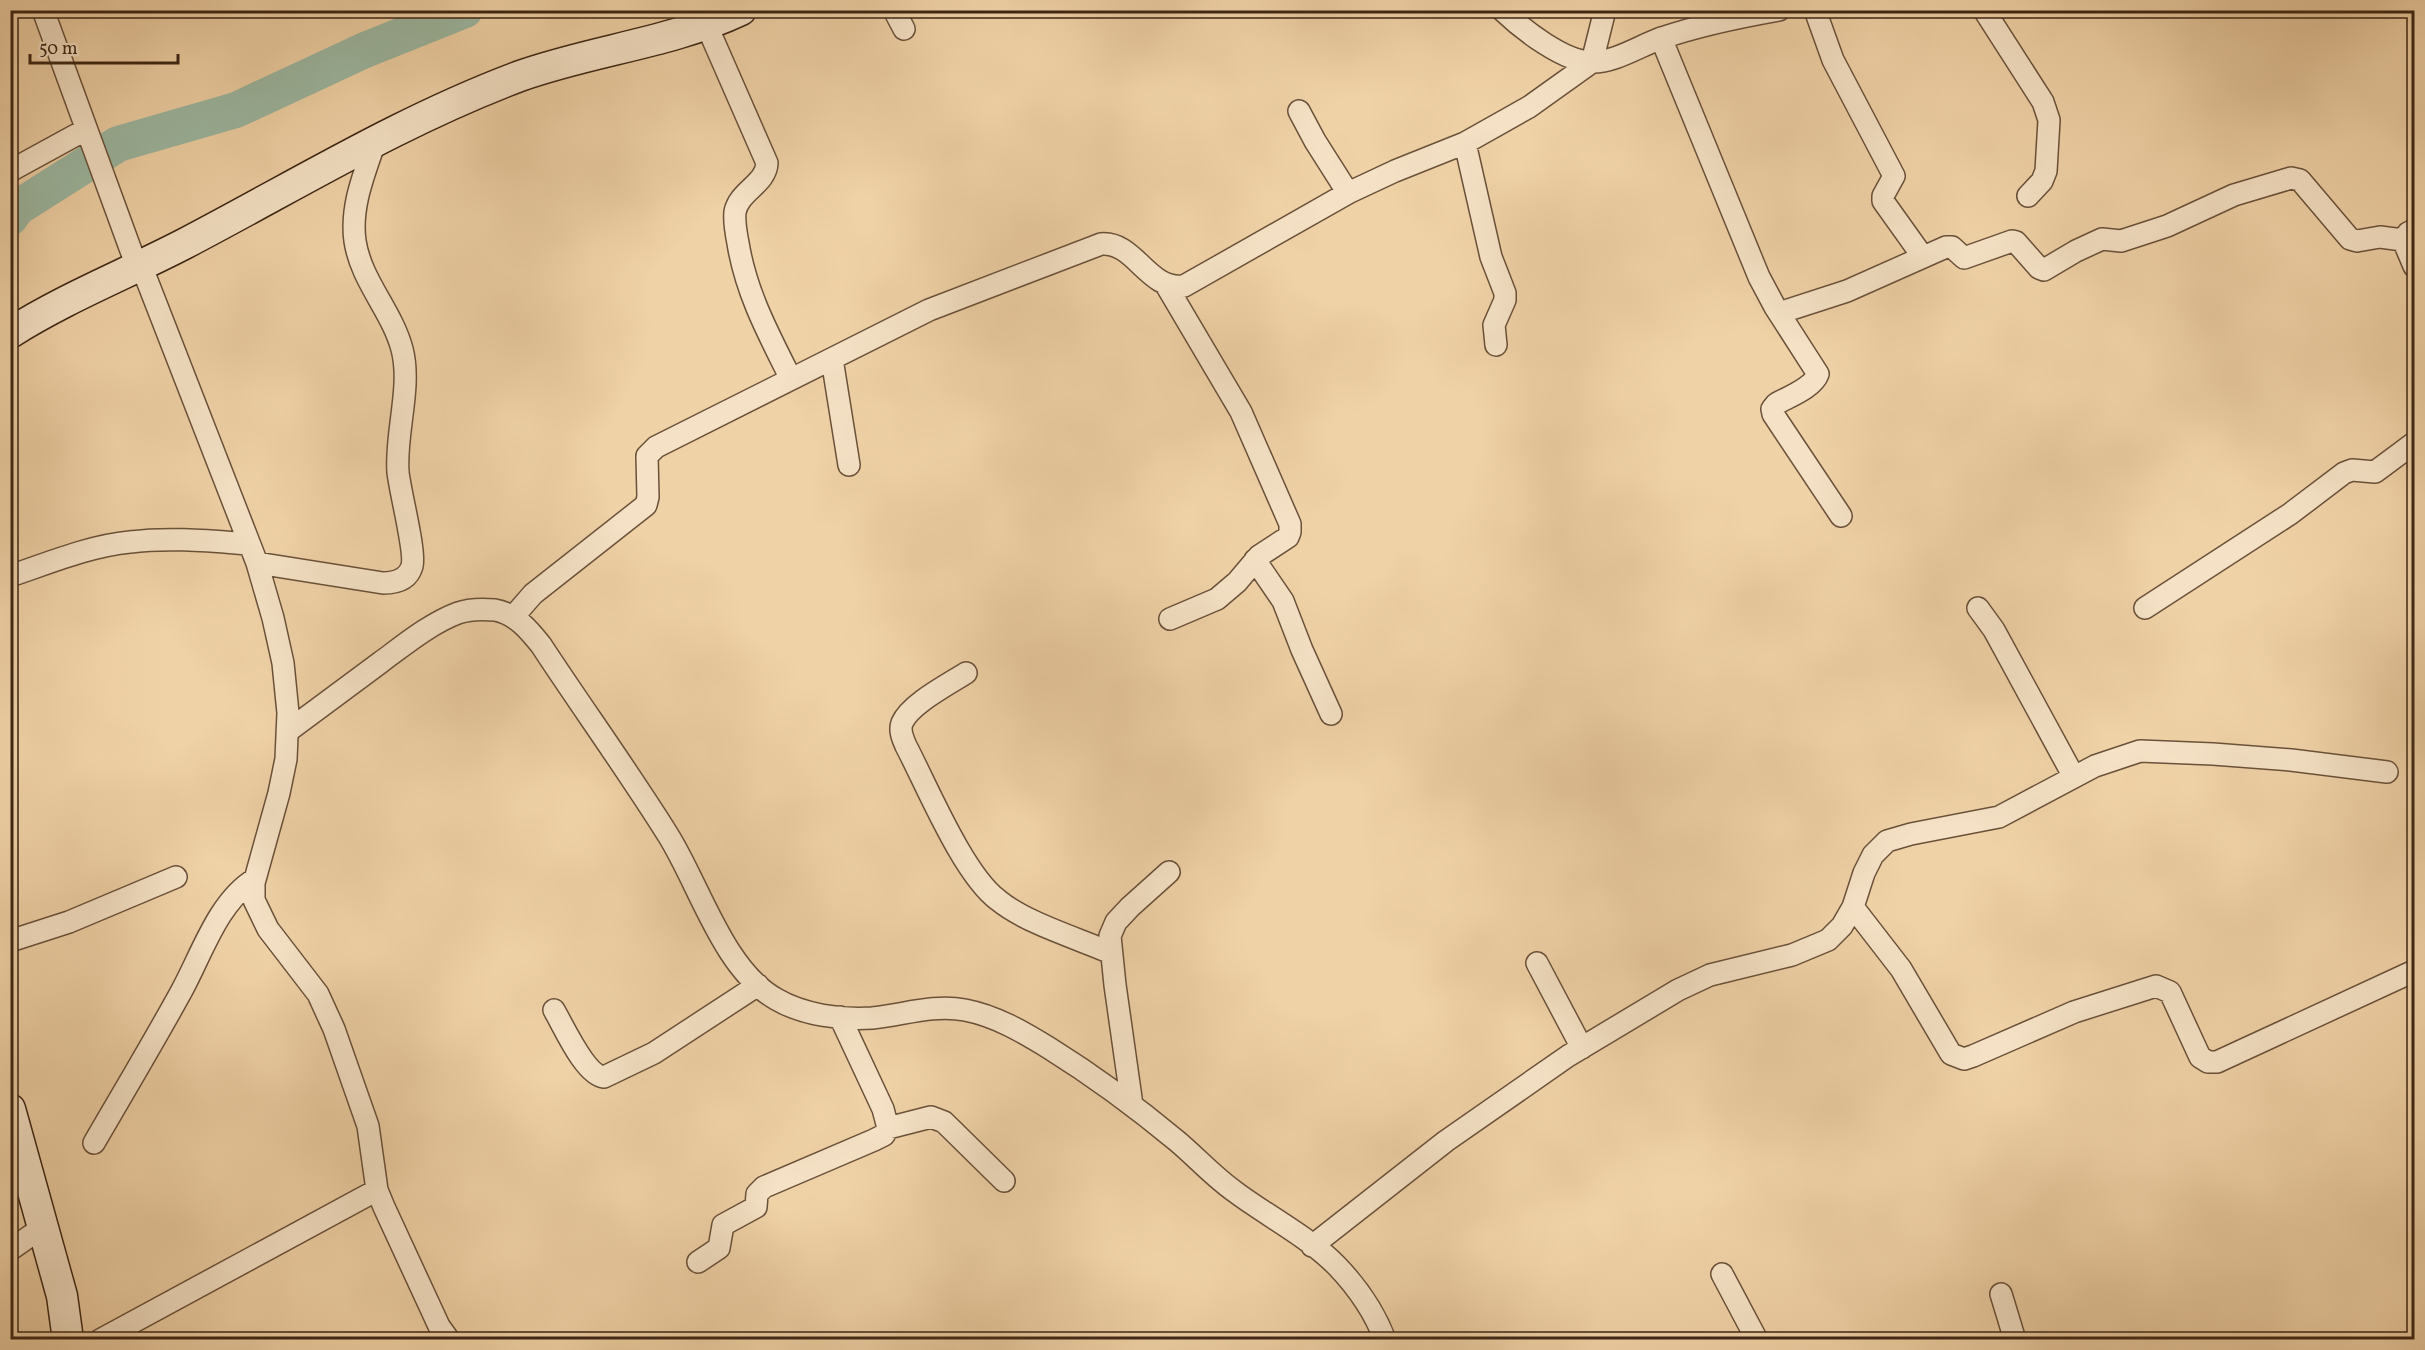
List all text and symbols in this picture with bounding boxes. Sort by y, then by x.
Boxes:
scale bar [30,27,178,65]
text: 50 m [39,37,78,62]

